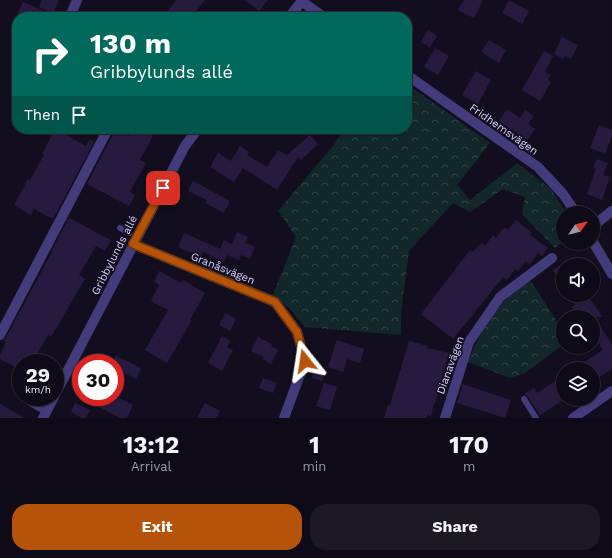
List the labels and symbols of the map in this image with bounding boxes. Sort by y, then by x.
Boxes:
street label: Fridhemsvägen [467,101,540,158]
pin [146,171,180,205]
north arrow [556,206,600,250]
street label: Gribbylunds allé [89,213,140,297]
street label: Granåsvägen [189,250,257,287]
street label: Dianavägen [434,334,467,396]
position arrow [284,340,326,382]
speed limit sign: 30 [72,354,124,406]

